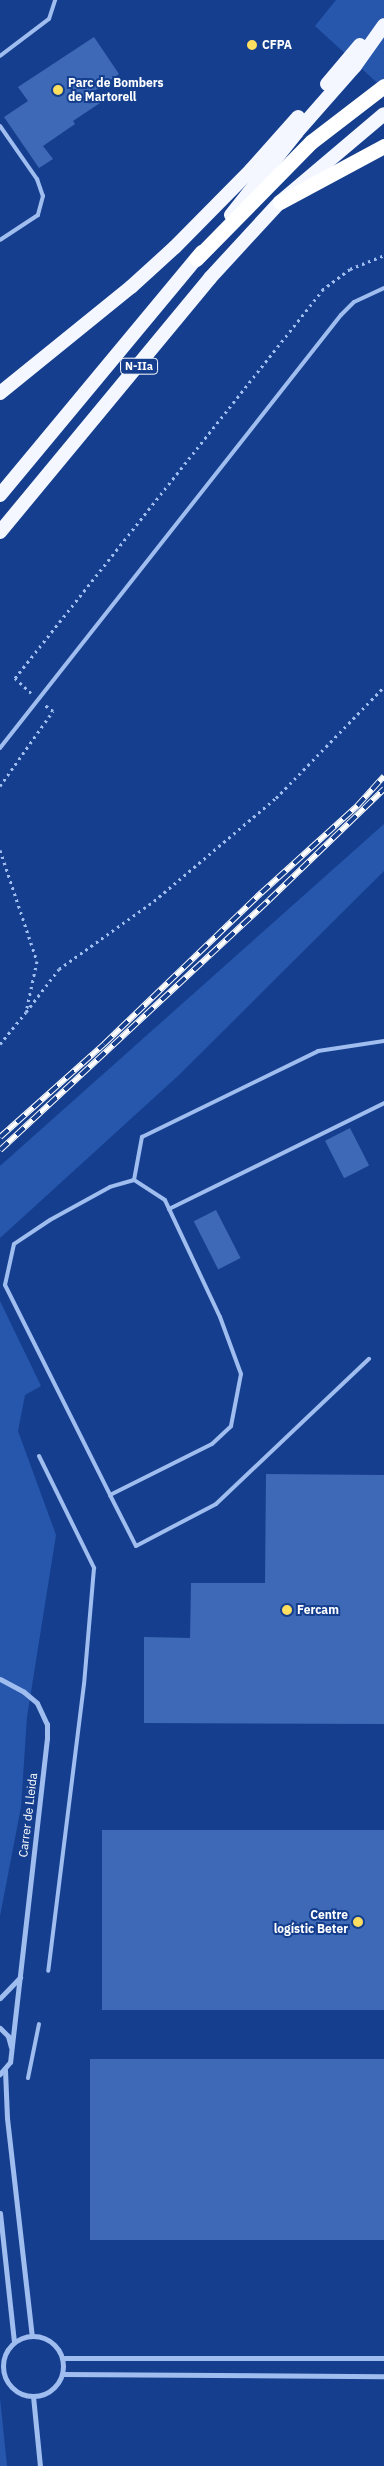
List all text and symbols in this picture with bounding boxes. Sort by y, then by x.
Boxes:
place label: CFPA [262,38,292,52]
marker: CFPA [246,39,258,51]
place label: Parc de Bombers de Martorell [68,76,164,104]
marker: Parc de Bombers de Martorell [52,84,64,96]
road number: N-IIa [119,358,159,374]
place label: Fercam [297,1603,339,1617]
marker: Fercam [281,1604,293,1616]
street label: Carrer de Lleida [16,1772,40,1858]
place label: Centre logístic Beter [274,1908,348,1936]
marker: Centre logístic Beter [352,1916,364,1928]

